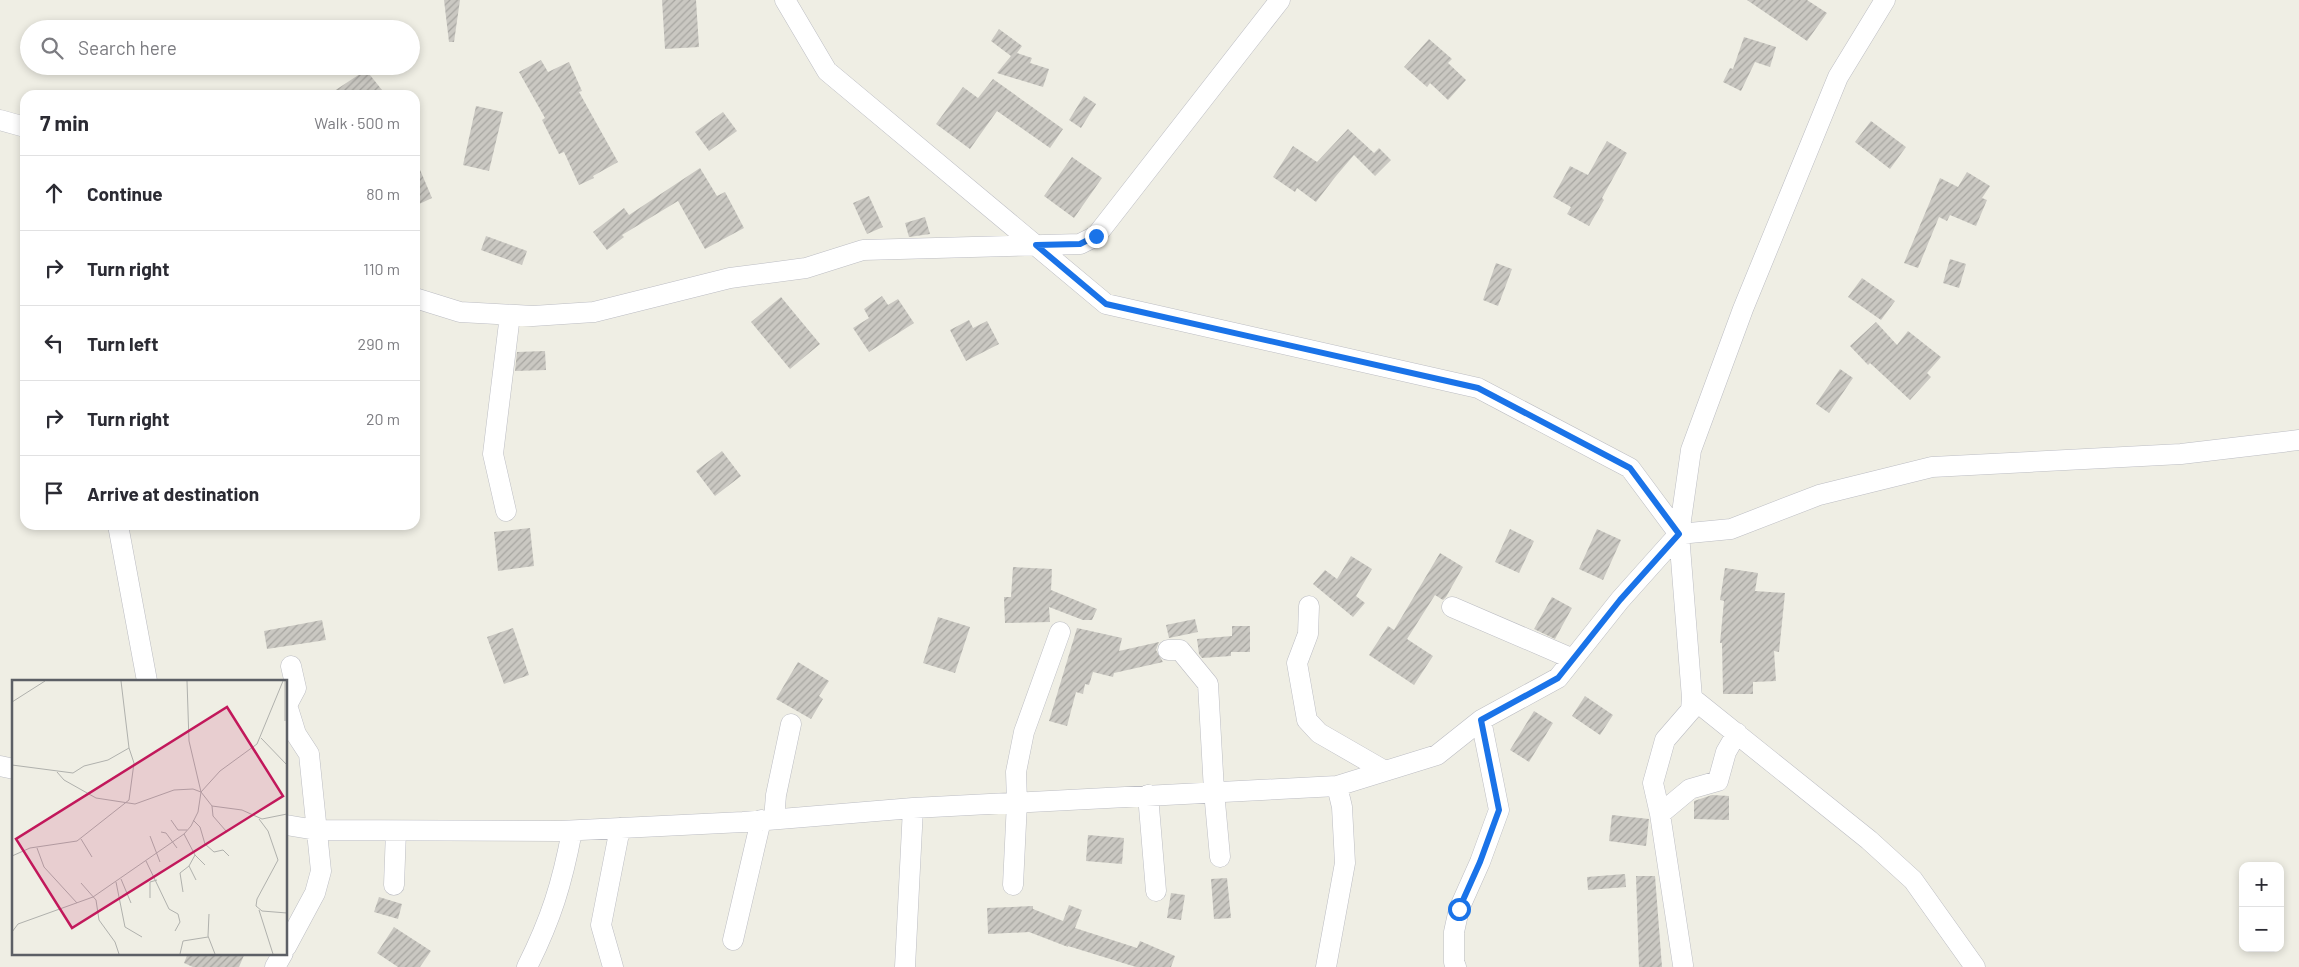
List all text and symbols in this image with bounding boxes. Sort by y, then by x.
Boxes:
search box [20,20,420,75]
icon: search [38,34,66,62]
text: Search here [78,36,177,59]
text: 7 min [40,110,89,135]
text: Walk · 500 m [314,113,400,132]
icon: ahead [40,179,68,207]
text: Continue [87,182,163,205]
text: 80 m [366,184,400,203]
route end [1085,225,1108,248]
icon: right [40,254,68,282]
text: Turn right [87,257,169,280]
text: 110 m [363,259,400,278]
icon: left [40,329,68,357]
text: Turn left [87,332,158,355]
text: 290 m [358,334,400,353]
icon: right [40,404,68,432]
text: Turn right [87,407,169,430]
text: 20 m [366,409,400,428]
icon: arrive [40,479,68,507]
text: Arrive at destination [87,482,259,505]
inset map [12,680,288,954]
map controls [2239,862,2284,952]
button: + [2239,862,2284,907]
route start [1448,898,1471,921]
button: − [2239,907,2284,952]

